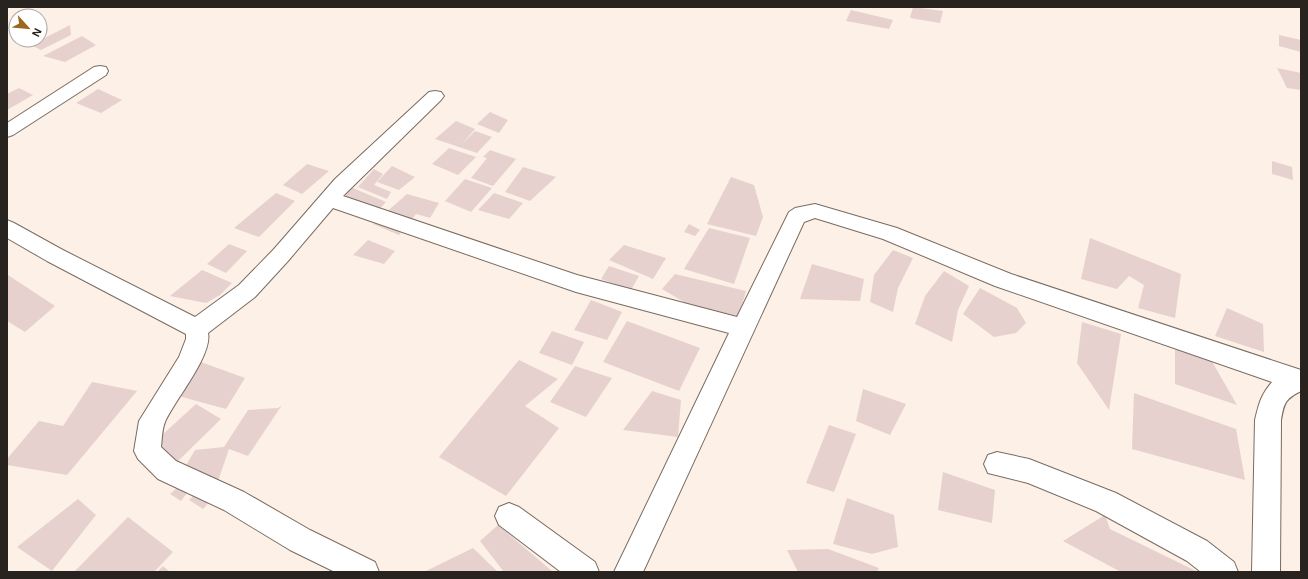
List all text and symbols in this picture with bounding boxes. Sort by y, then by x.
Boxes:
north arrow [8,8,48,48]
text: N [30,26,44,39]

